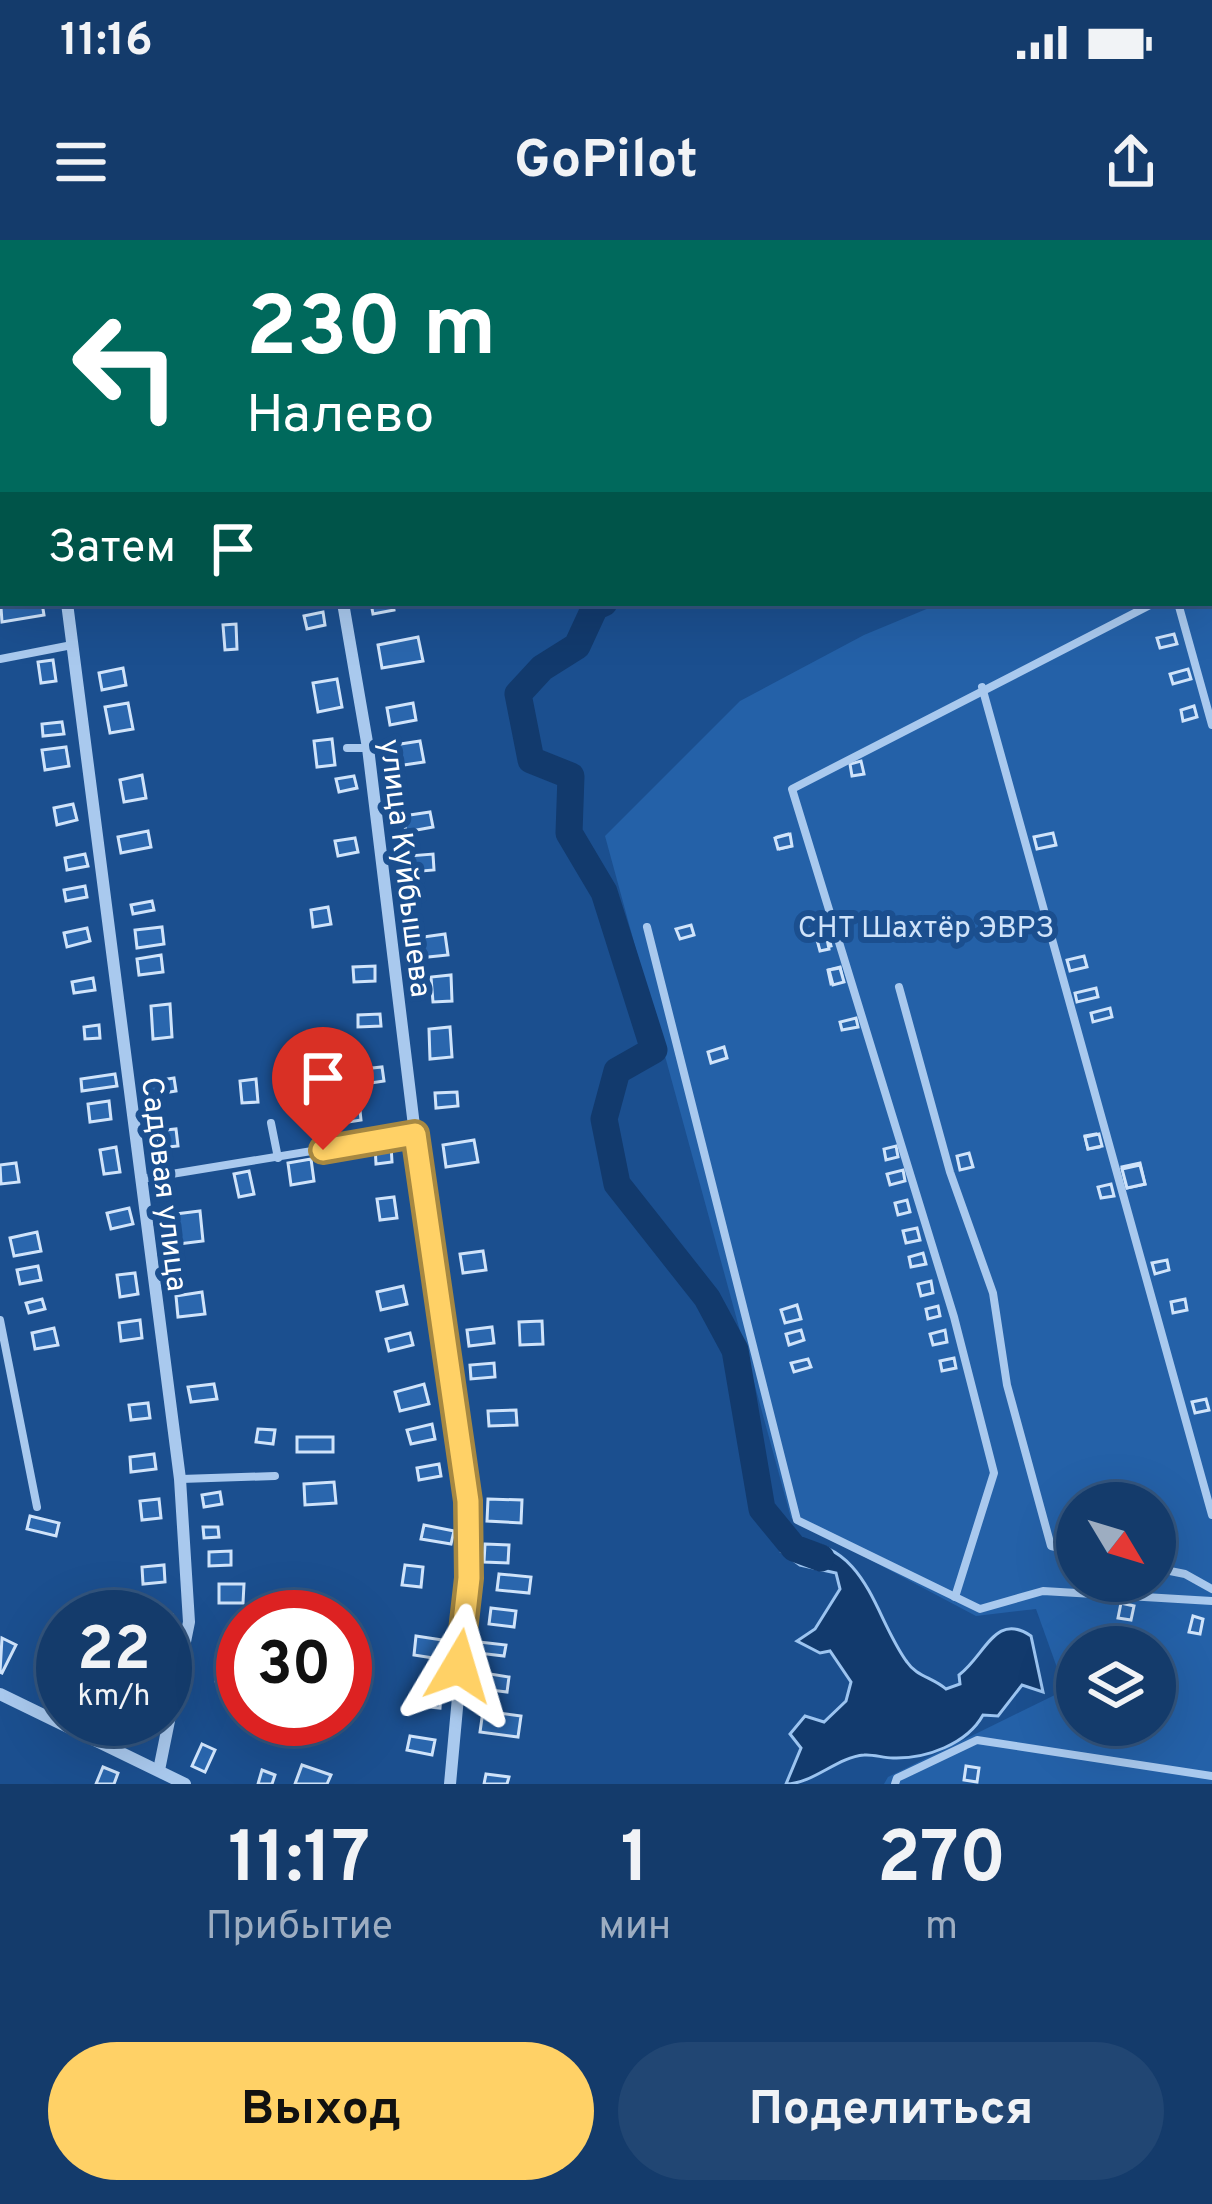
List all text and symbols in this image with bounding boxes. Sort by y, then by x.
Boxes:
text: 11:16 [60,14,153,71]
text: GoPilot [514,128,698,197]
icon: menu [48,129,114,195]
icon: share [1098,129,1164,195]
text: 230 m [246,279,496,385]
icon: left [48,288,204,444]
text: Налево [246,383,434,452]
icon: arrive [200,516,266,582]
text: Затем [48,521,176,578]
street label: улица Куйбышева [369,737,438,999]
park label: СНТ Шахтёр ЭВРЗ [798,911,1054,948]
pin [272,1027,374,1150]
icon: arrive [290,1045,356,1111]
street label: Садовая улица [131,1075,194,1293]
north arrow [1056,1482,1176,1602]
map controls [1056,1482,1176,1746]
speed limit sign: 30 [216,1590,372,1746]
position arrow [396,1603,522,1729]
text: 22 [77,1615,151,1691]
button: layers [1056,1626,1176,1746]
text: km/h [78,1679,150,1716]
text: 11:17 [228,1816,370,1908]
text: 1 [620,1816,649,1908]
text: 270 [877,1816,1006,1908]
text: Прибытие [206,1904,393,1953]
text: мин [598,1904,671,1953]
text: m [925,1904,958,1953]
button: Выход [48,2042,594,2180]
button: Поделиться [618,2042,1164,2180]

